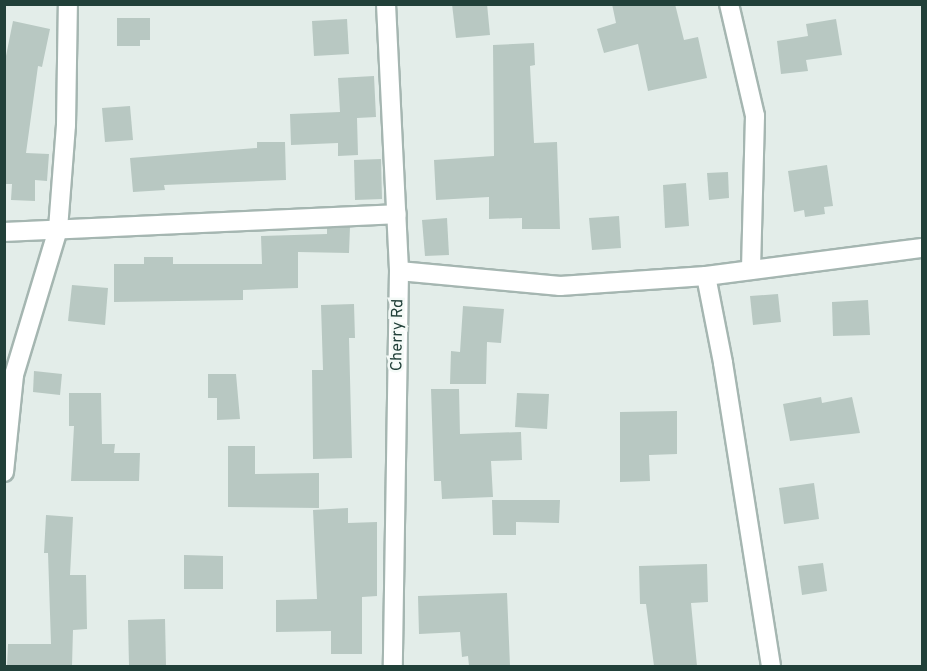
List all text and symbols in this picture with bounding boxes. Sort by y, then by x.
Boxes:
street label: Cherry Rd [388,299,408,371]

